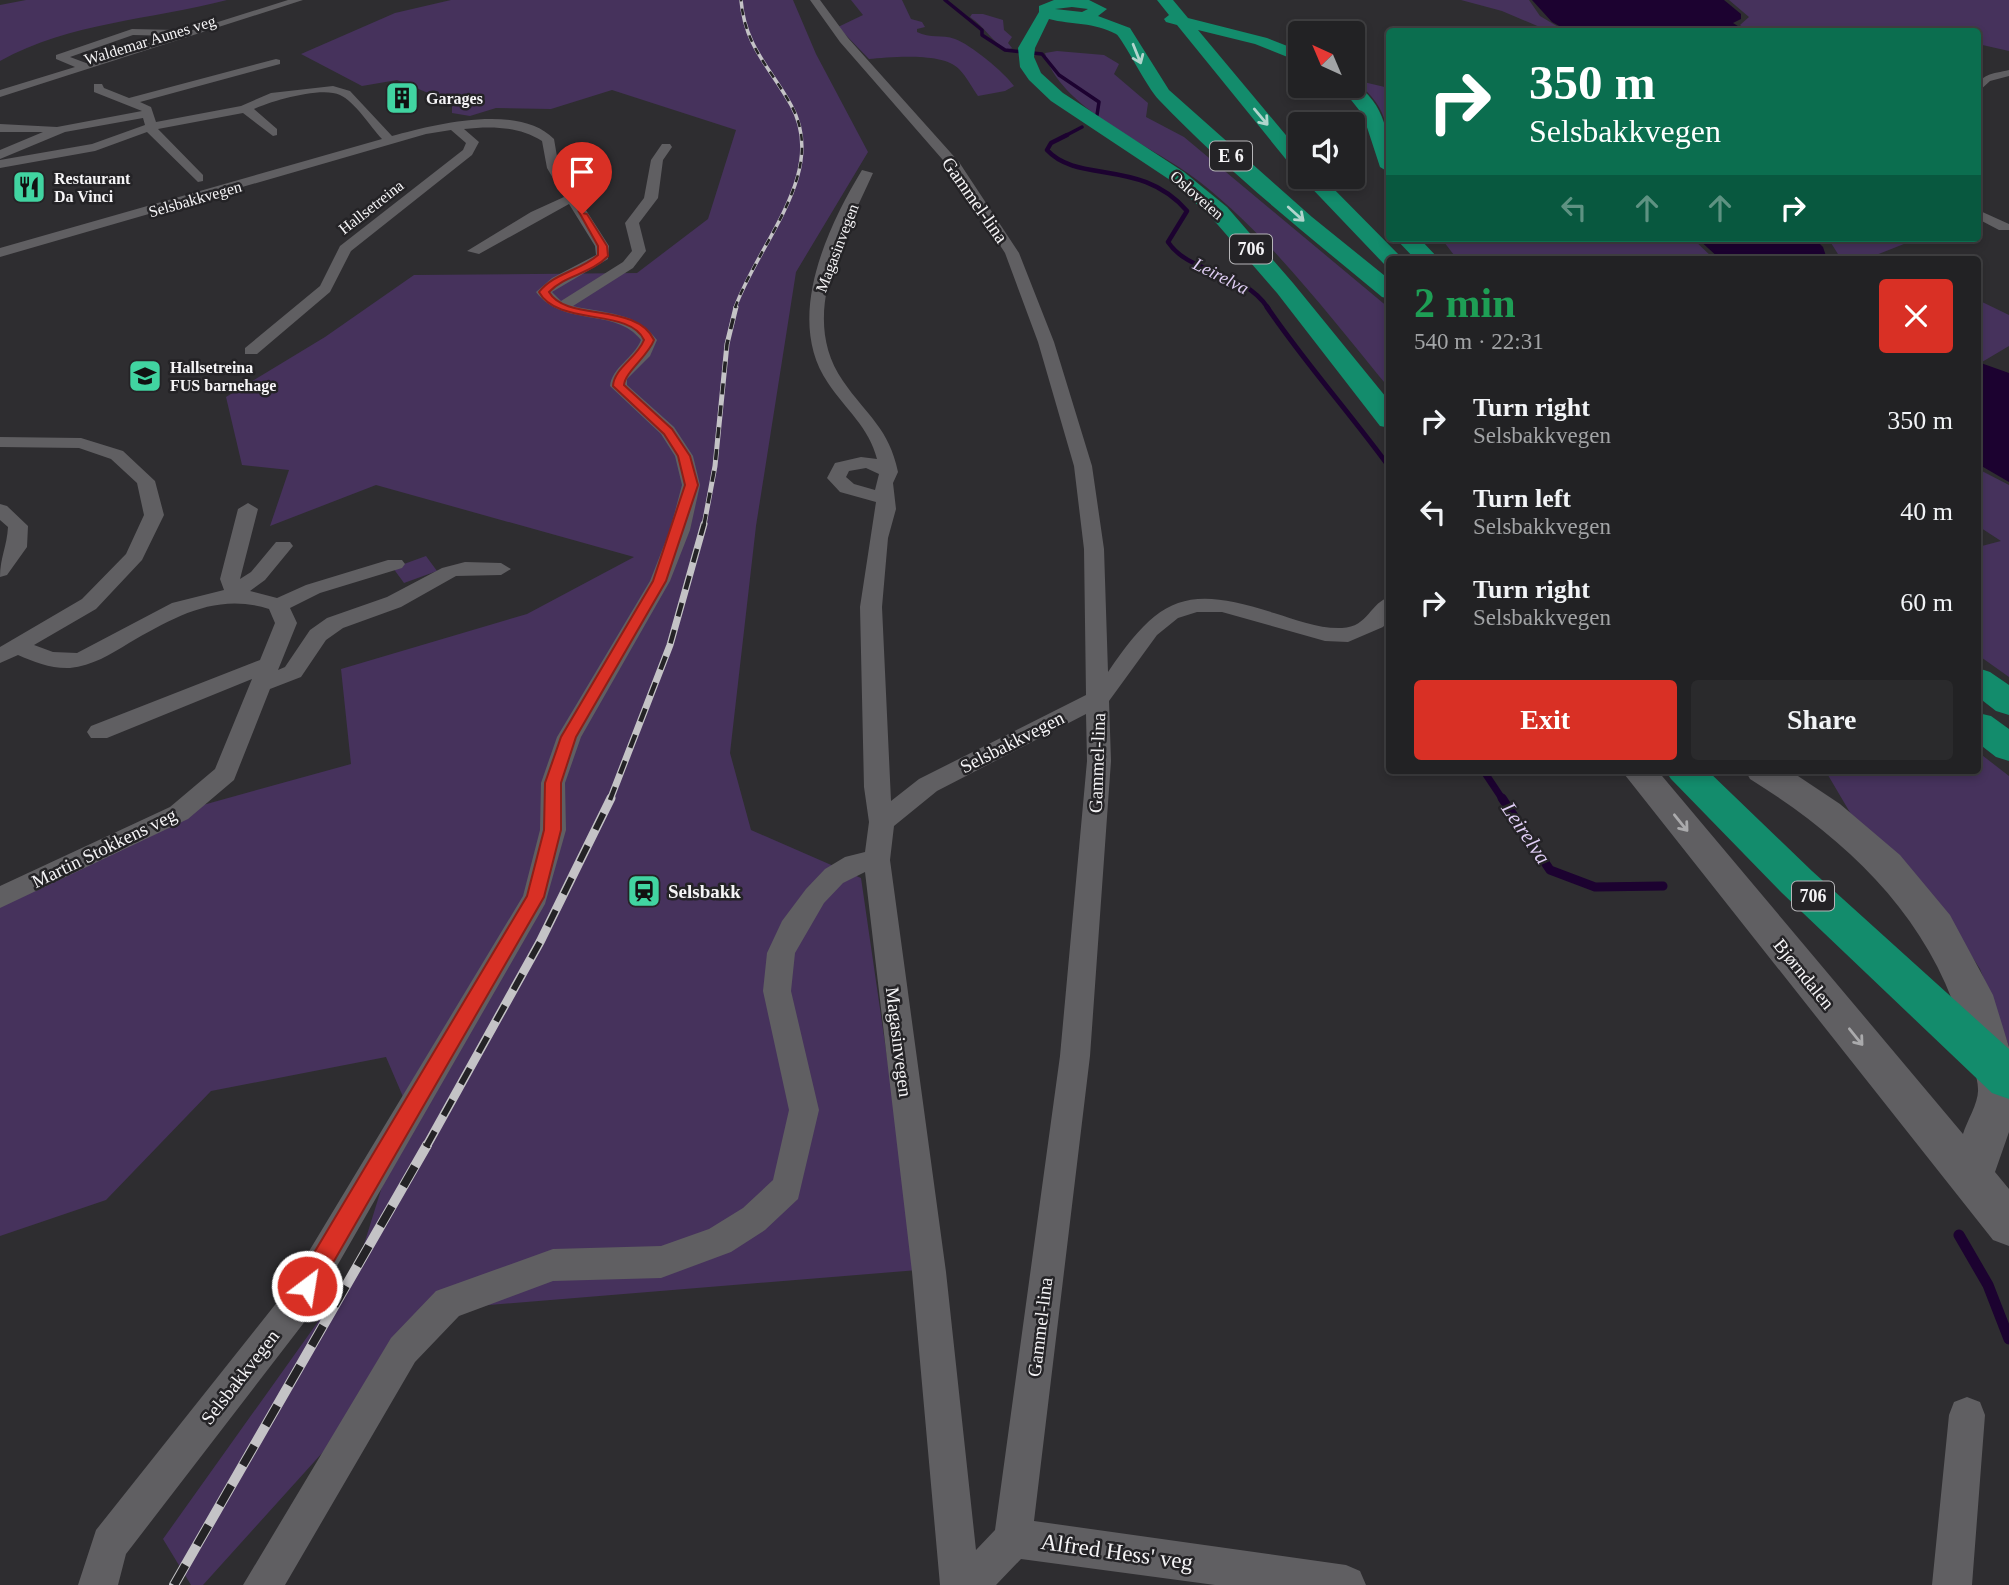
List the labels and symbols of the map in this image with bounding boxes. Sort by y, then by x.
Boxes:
street label: Waldemar Aunes veg [82,12,218,69]
north arrow [1288,21,1365,98]
one-way arrow [1131,43,1144,64]
building icon: Garages [383,79,421,117]
place label: Garages [426,90,483,108]
one-way arrow [1253,108,1268,126]
road number: E 6 [1210,141,1252,170]
pin [552,142,612,214]
street label: Gammel-lina [938,153,1013,248]
street label: Osloveien [1167,167,1227,223]
restaurant icon: Restaurant Da Vinci [10,168,48,206]
place label: Restaurant Da Vinci [54,170,131,205]
street label: Hallsetreina [335,177,407,237]
street label: Selsbakkvegen [147,178,244,221]
street label: Magasinvegen [812,201,863,295]
one-way arrow [1287,206,1304,223]
road number: 706 [1230,234,1272,264]
water label: Leirelva [1189,253,1252,298]
school or university icon: Hallsetreina FUS barnehage [126,357,164,395]
place label: Hallsetreina FUS barnehage [170,359,276,395]
street label: Selsbakkvegen [956,707,1068,777]
street label: Gammel-lina [1085,712,1109,813]
water label: Leirelva [1496,797,1555,868]
street label: Martin Stokkens veg [28,804,180,892]
one-way arrow [1673,813,1689,831]
station icon: Selsbakk [625,872,663,910]
place label: Selsbakk [668,881,741,902]
road number: 706 [1792,882,1834,911]
street label: Bjørndalen [1769,935,1839,1014]
street label: Magasinvegen [882,986,916,1099]
one-way arrow [1848,1028,1864,1046]
position arrow [270,1249,344,1323]
street label: Gammel-lina [1023,1275,1057,1378]
street label: Selsbakkvegen [197,1325,284,1428]
street label: Alfred Hess' veg [1039,1529,1195,1575]

